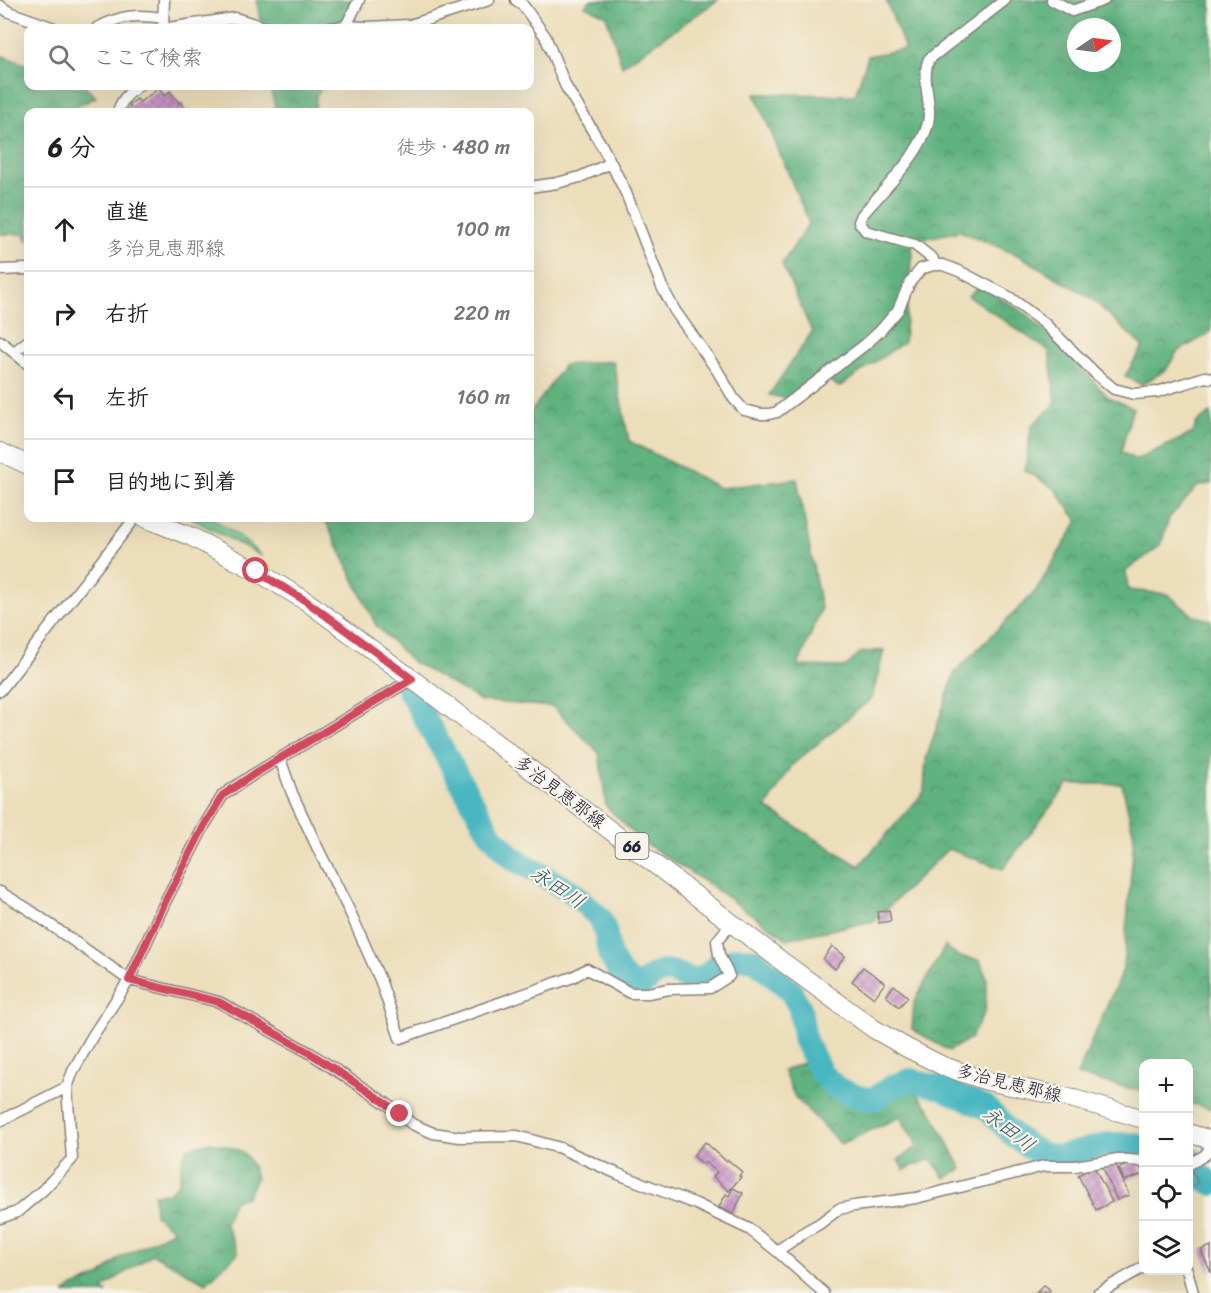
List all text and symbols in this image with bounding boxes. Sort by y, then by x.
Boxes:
north arrow [1067,18,1121,72]
search box [24,24,534,90]
text: ここで検索 [93,38,203,77]
icon: search [45,41,78,74]
text: 6 分 [48,124,96,170]
text: 徒歩 · 480 m [396,130,510,165]
text: 直進 [105,192,149,231]
text: 100 m [456,212,510,247]
icon: ahead [48,213,81,246]
text: 多治見恵那線 [105,231,225,266]
text: 右折 [105,294,149,333]
text: 220 m [454,296,510,331]
icon: right [48,297,81,330]
text: 左折 [105,378,149,417]
text: 160 m [457,380,510,415]
icon: left [48,381,81,414]
text: 目的地に到着 [105,462,237,501]
icon: arrive [48,465,81,498]
route start [242,557,268,583]
street label: 多治見恵那線 [507,747,613,837]
road number: 66 [616,833,648,859]
water label: 永田川 [523,856,592,919]
street label: 多治見恵那線 [953,1054,1065,1112]
map controls [1139,1059,1193,1275]
button: + [1139,1059,1193,1113]
water label: 永田川 [974,1097,1043,1162]
route end [386,1100,412,1126]
button: − [1139,1113,1193,1167]
button: locate [1139,1167,1193,1221]
button: layers [1139,1221,1193,1275]

